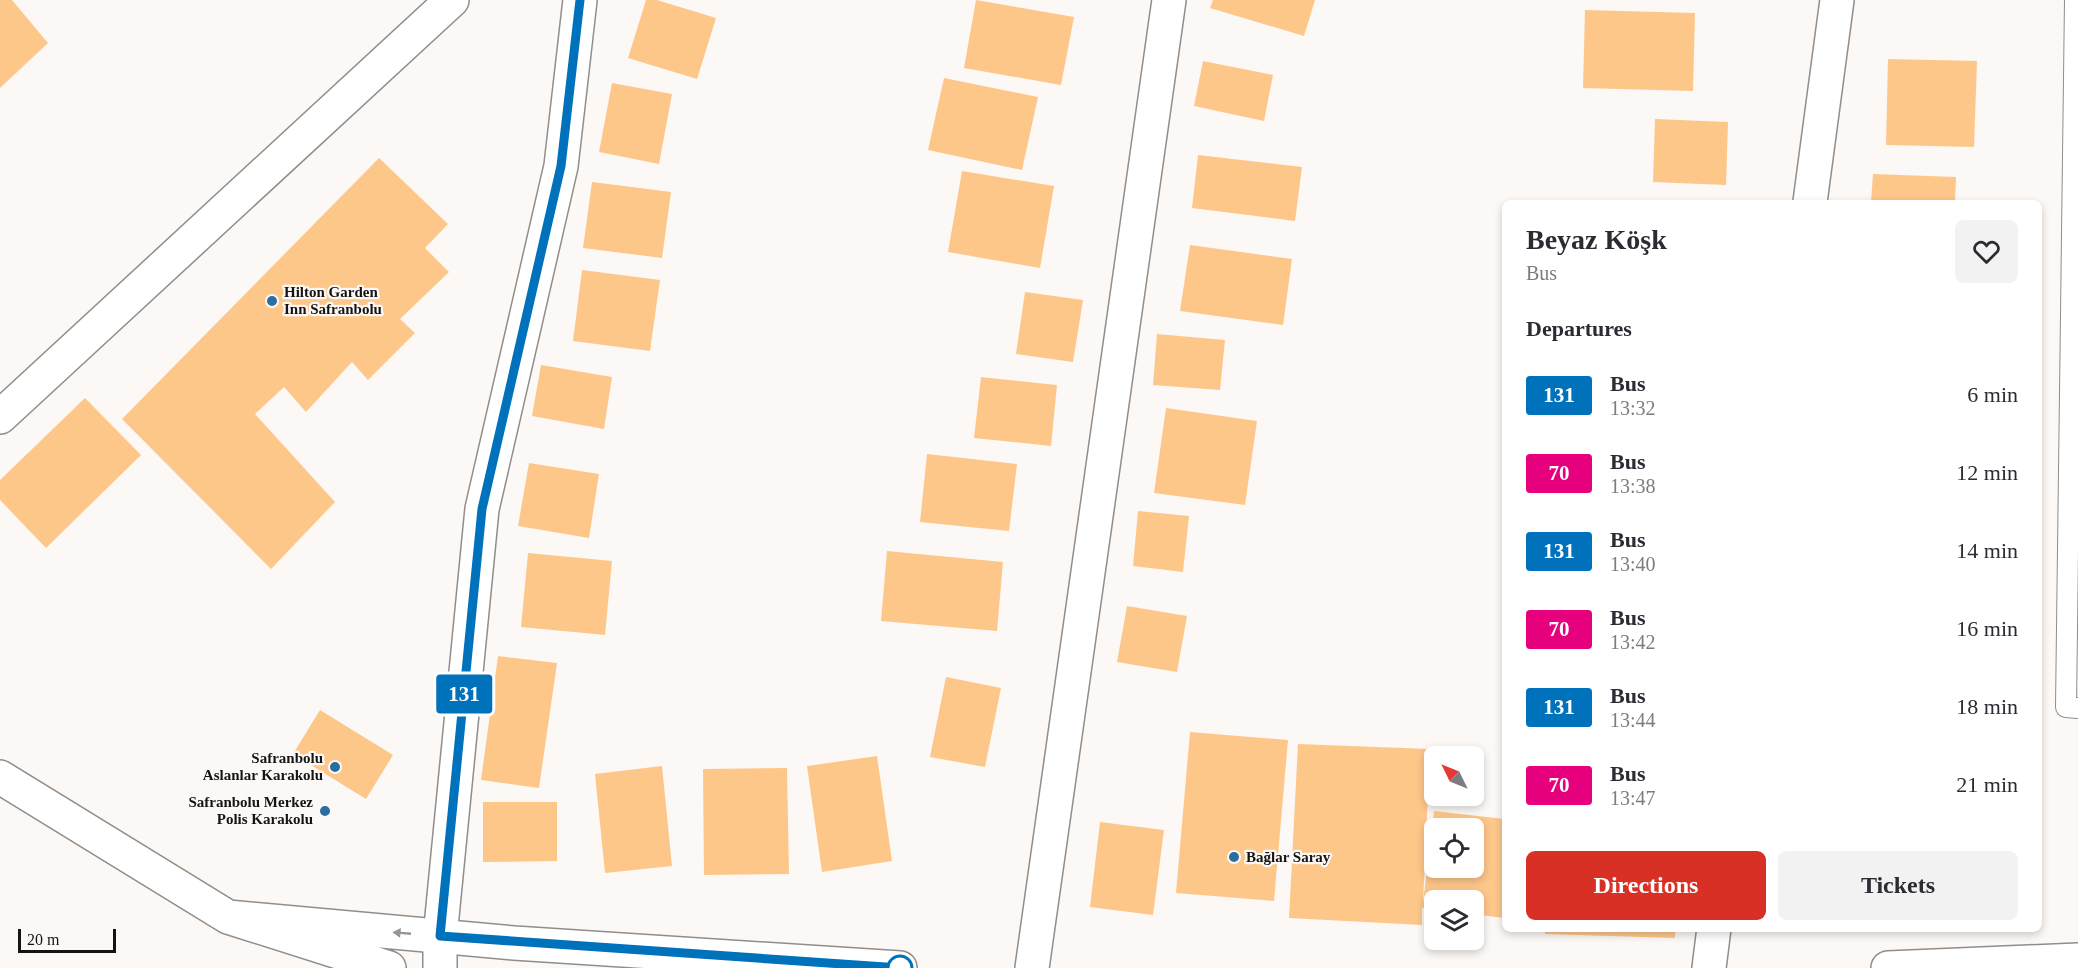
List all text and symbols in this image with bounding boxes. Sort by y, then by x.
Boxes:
button: heart [1955,220,2018,283]
text: Beyaz Köşk [1526,224,1667,255]
text: Bus [1526,262,1557,284]
place label: Hilton Garden Inn Safranbolu [284,284,382,317]
marker: Hilton Garden Inn Safranbolu [265,294,279,308]
text: Departures [1526,316,1632,341]
text: Bus [1610,371,1645,396]
text: 6 min [1967,382,2018,407]
text: 131 [1543,383,1575,407]
text: 13:32 [1610,397,1656,419]
text: Bus [1610,449,1645,474]
text: 12 min [1956,460,2018,485]
text: 70 [1549,461,1570,485]
text: 13:38 [1610,475,1656,497]
text: Bus [1610,527,1645,552]
text: 14 min [1956,538,2018,563]
text: 131 [1543,539,1575,563]
text: 13:40 [1610,553,1656,575]
text: Bus [1610,605,1645,630]
text: 16 min [1956,616,2018,641]
text: 70 [1549,617,1570,641]
text: 13:42 [1610,631,1656,653]
line badge: 131 [430,674,498,714]
text: 131 [448,682,480,706]
text: Bus [1610,683,1645,708]
text: 18 min [1956,694,2018,719]
text: 131 [1543,695,1575,719]
text: 13:44 [1610,709,1656,731]
north arrow [1424,746,1484,806]
map controls [1424,746,1484,950]
place label: Safranbolu Aslanlar Karakolu [203,750,323,783]
marker: Safranbolu Aslanlar Karakolu [328,760,342,774]
text: Bus [1610,761,1645,786]
text: 21 min [1956,772,2018,797]
text: 70 [1549,773,1570,797]
text: 13:47 [1610,787,1656,809]
place label: Safranbolu Merkez Polis Karakolu [188,794,313,827]
marker: Safranbolu Merkez Polis Karakolu [318,804,332,818]
button: locate [1424,818,1484,878]
place label: Bağlar Saray [1246,849,1331,865]
marker: Bağlar Saray [1227,850,1241,864]
button: Directions [1526,851,1766,920]
button: Tickets [1778,851,2018,920]
button: layers [1424,890,1484,950]
scale bar [18,926,116,954]
one-way arrow [393,928,412,938]
text: 20 m [27,931,59,948]
unlabelled marker [887,955,913,968]

